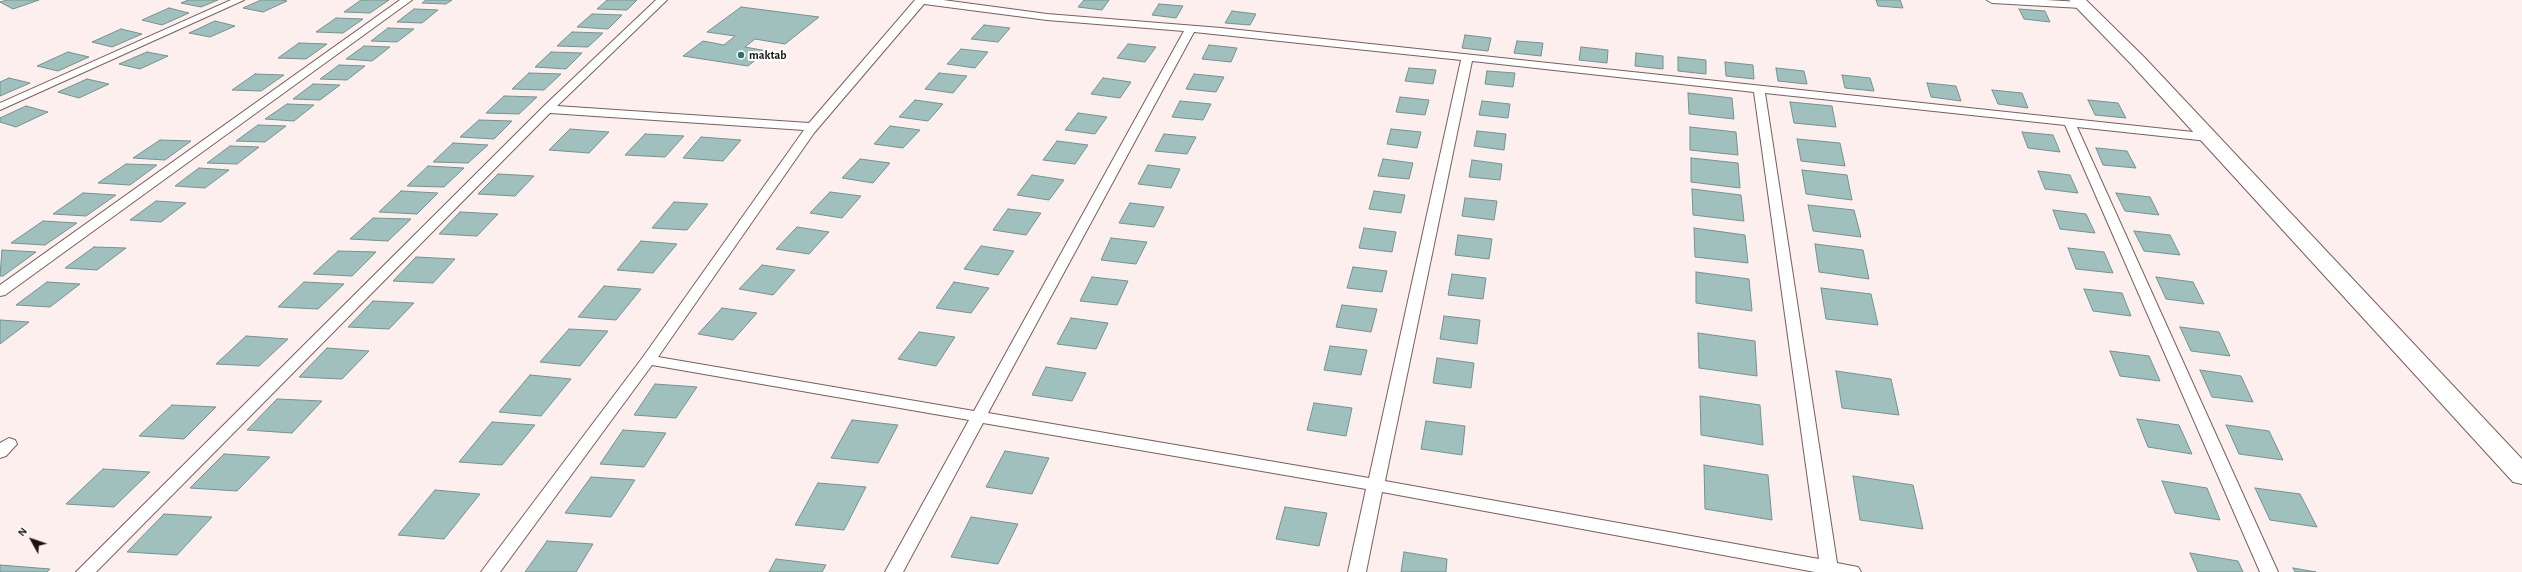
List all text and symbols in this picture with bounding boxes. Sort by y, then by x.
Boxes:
place label: maktab [749,48,786,62]
marker: maktab [736,50,746,60]
north arrow [12,520,52,560]
text: N [16,525,29,538]

